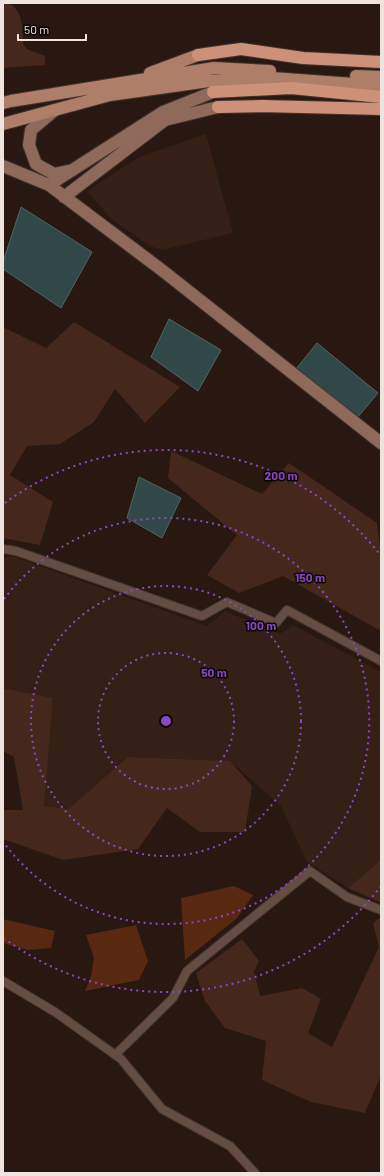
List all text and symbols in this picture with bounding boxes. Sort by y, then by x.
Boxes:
scale bar [18,16,86,42]
text: 50 m [24,22,49,36]
text: 200 m [265,468,297,482]
text: 150 m [295,570,325,584]
text: 100 m [246,618,276,632]
text: 50 m [201,665,227,679]
centre of rings [159,714,173,728]

